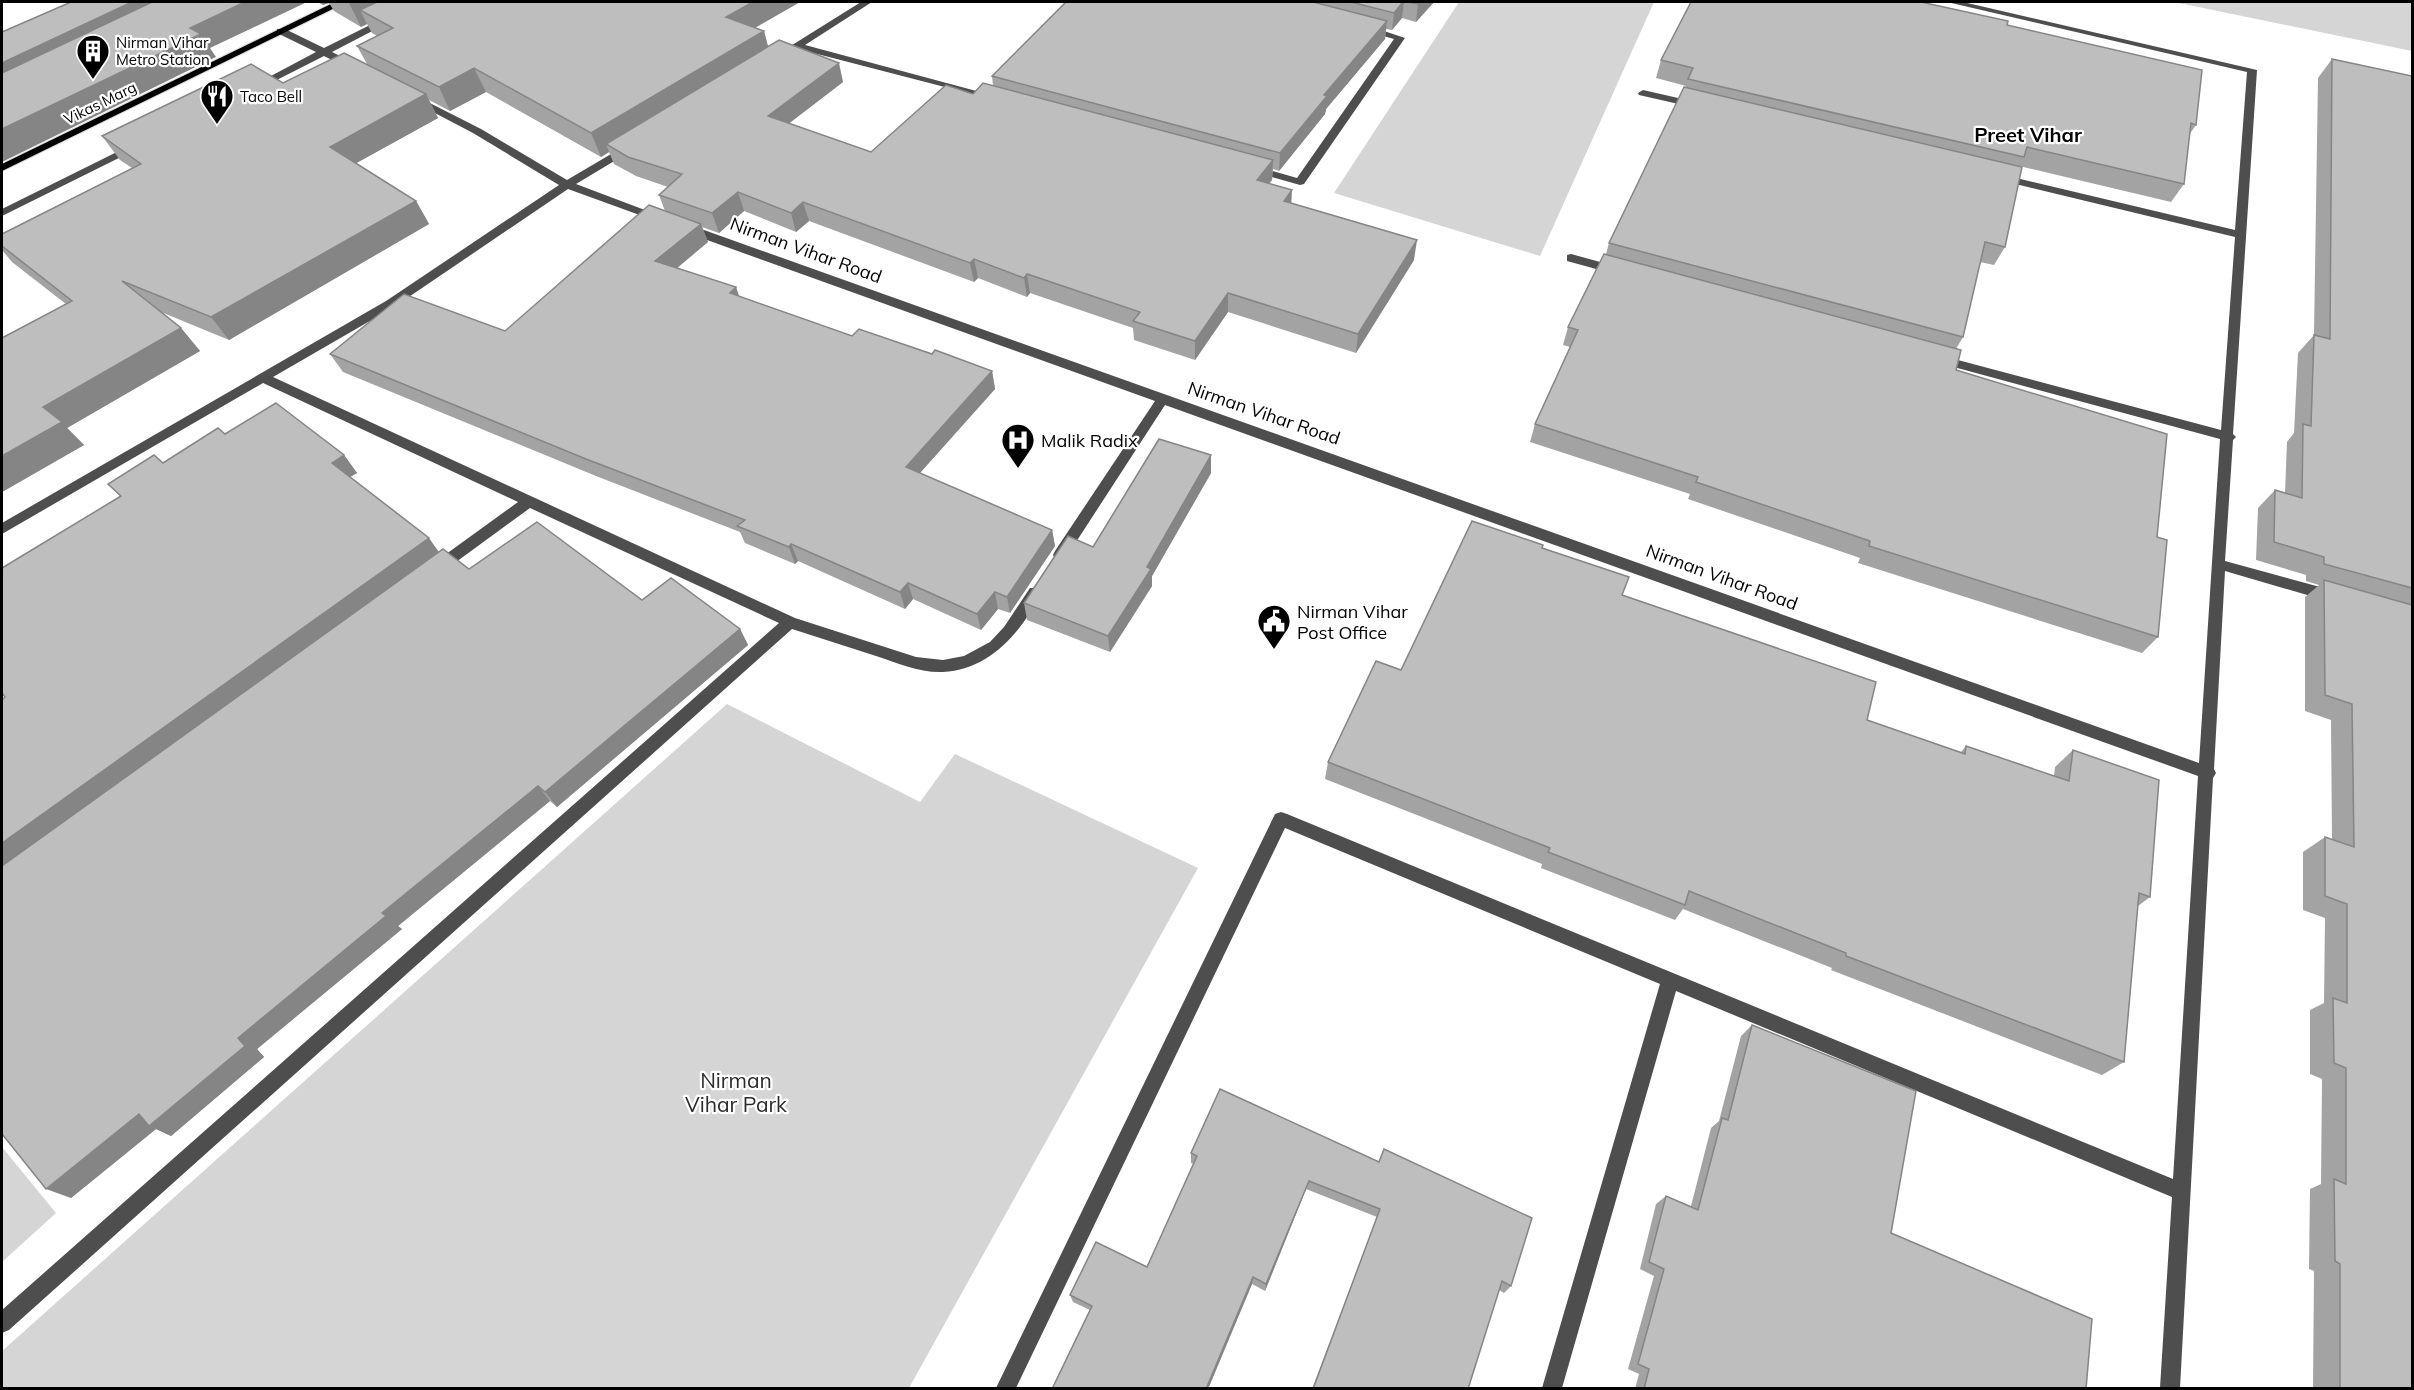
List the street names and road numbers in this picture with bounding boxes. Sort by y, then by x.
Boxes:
street label: Vikas Marg [61,77,139,129]
street label: Nirman Vihar Road [727,212,885,288]
street label: Nirman Vihar Road [1185,376,1343,450]
street label: Nirman Vihar Road [1643,539,1801,615]

